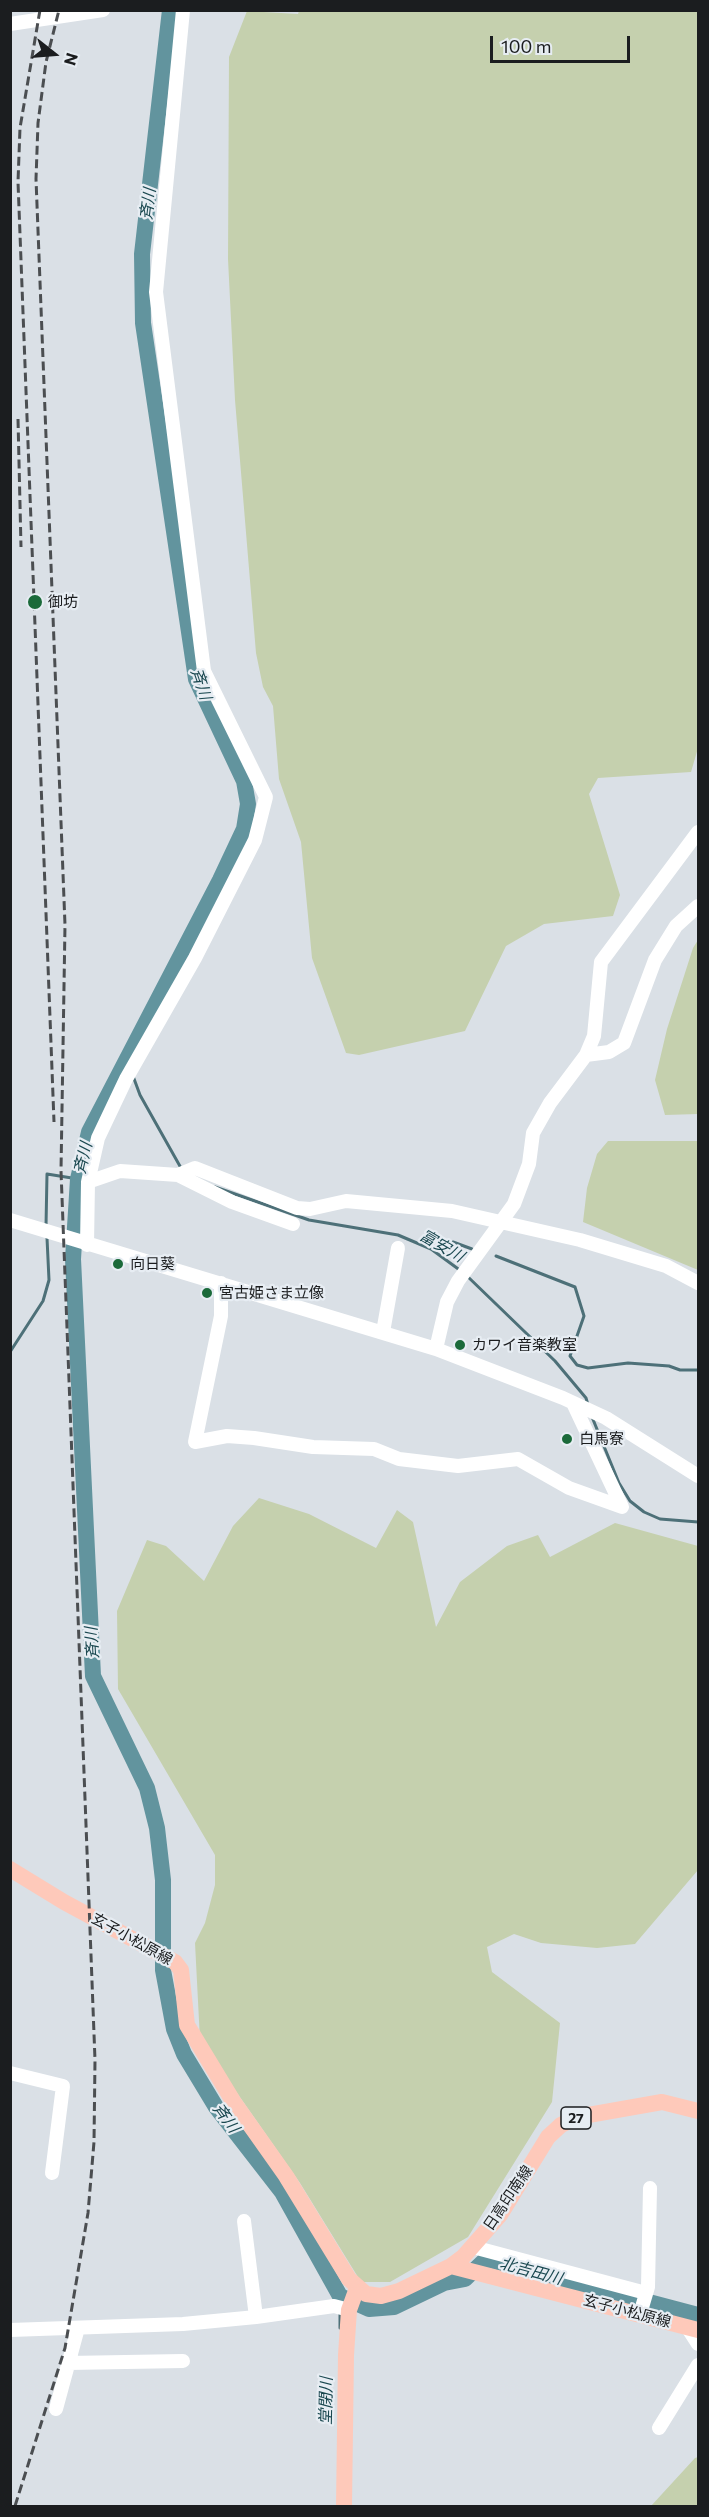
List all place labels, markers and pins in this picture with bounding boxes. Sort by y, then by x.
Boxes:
marker: 御坊 [26,593,44,611]
place label: 御坊 [48,593,78,611]
place label: 向日葵 [130,1255,175,1273]
marker: 向日葵 [111,1257,125,1271]
place label: 宮古姫さま立像 [219,1284,324,1302]
marker: 宮古姫さま立像 [200,1286,214,1300]
place label: カワイ音楽教室 [472,1336,577,1354]
marker: カワイ音楽教室 [453,1338,467,1352]
place label: 白馬寮 [579,1430,624,1448]
marker: 白馬寮 [560,1432,574,1446]

